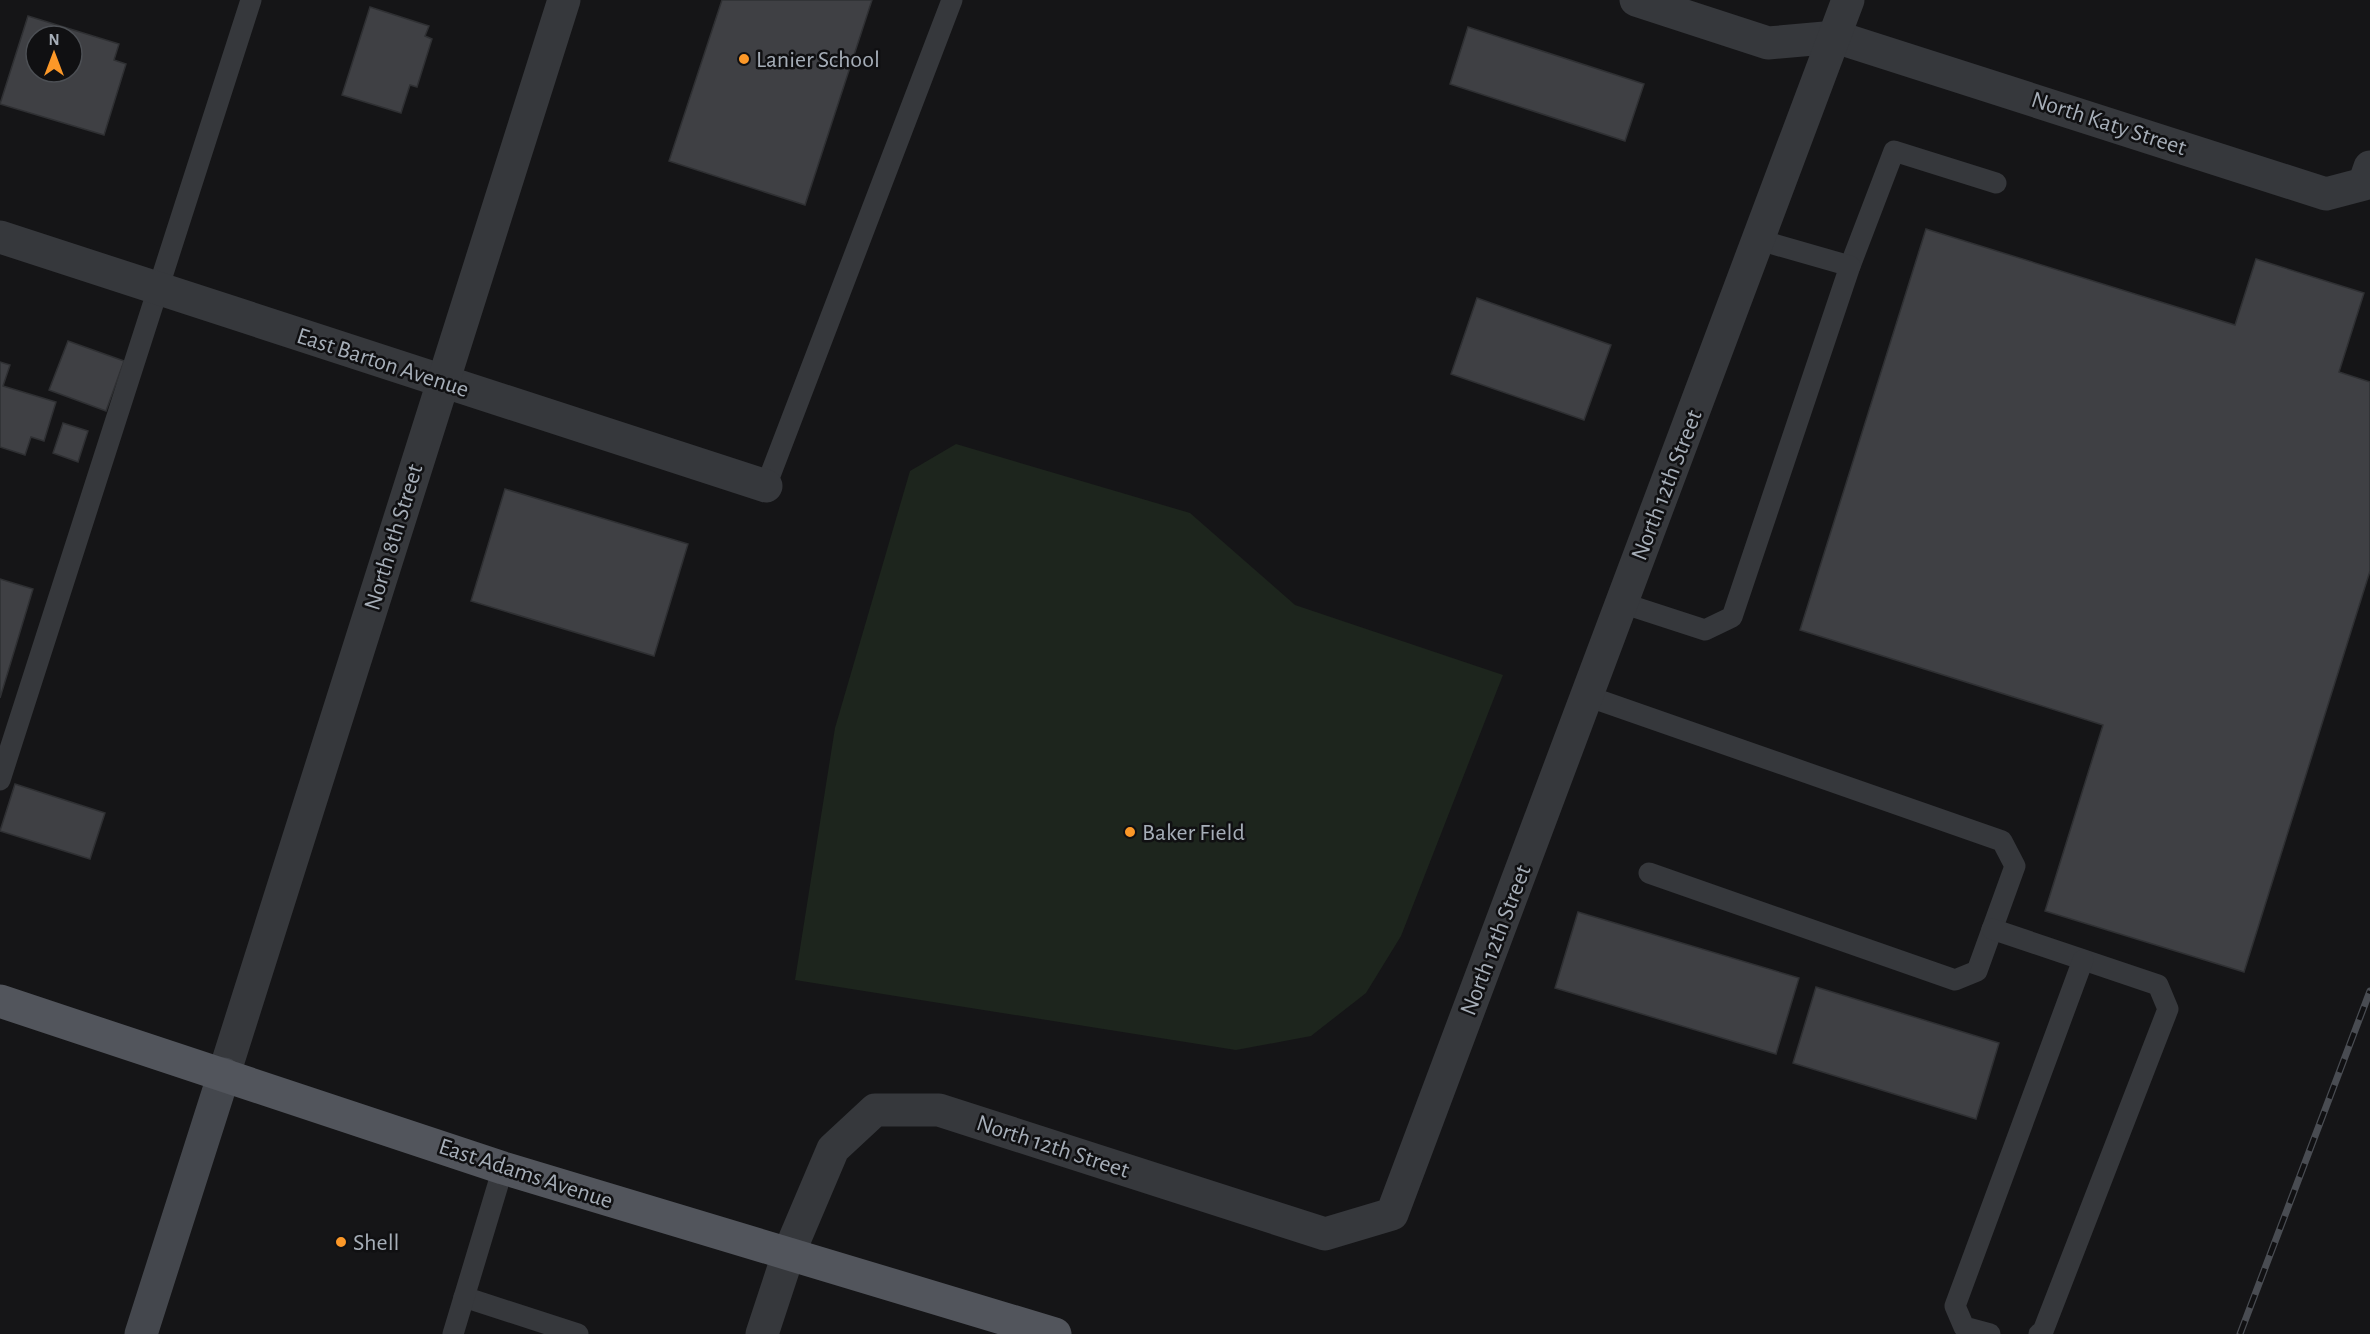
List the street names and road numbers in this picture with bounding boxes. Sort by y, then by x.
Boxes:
street label: North Katy Street [2028,88,2190,160]
street label: East Barton Avenue [294,324,472,402]
street label: North 12th Street [1627,406,1707,564]
street label: North 8th Street [360,461,428,613]
street label: North 12th Street [1456,861,1536,1019]
street label: North 12th Street [973,1111,1132,1183]
street label: East Adams Avenue [436,1135,616,1213]

